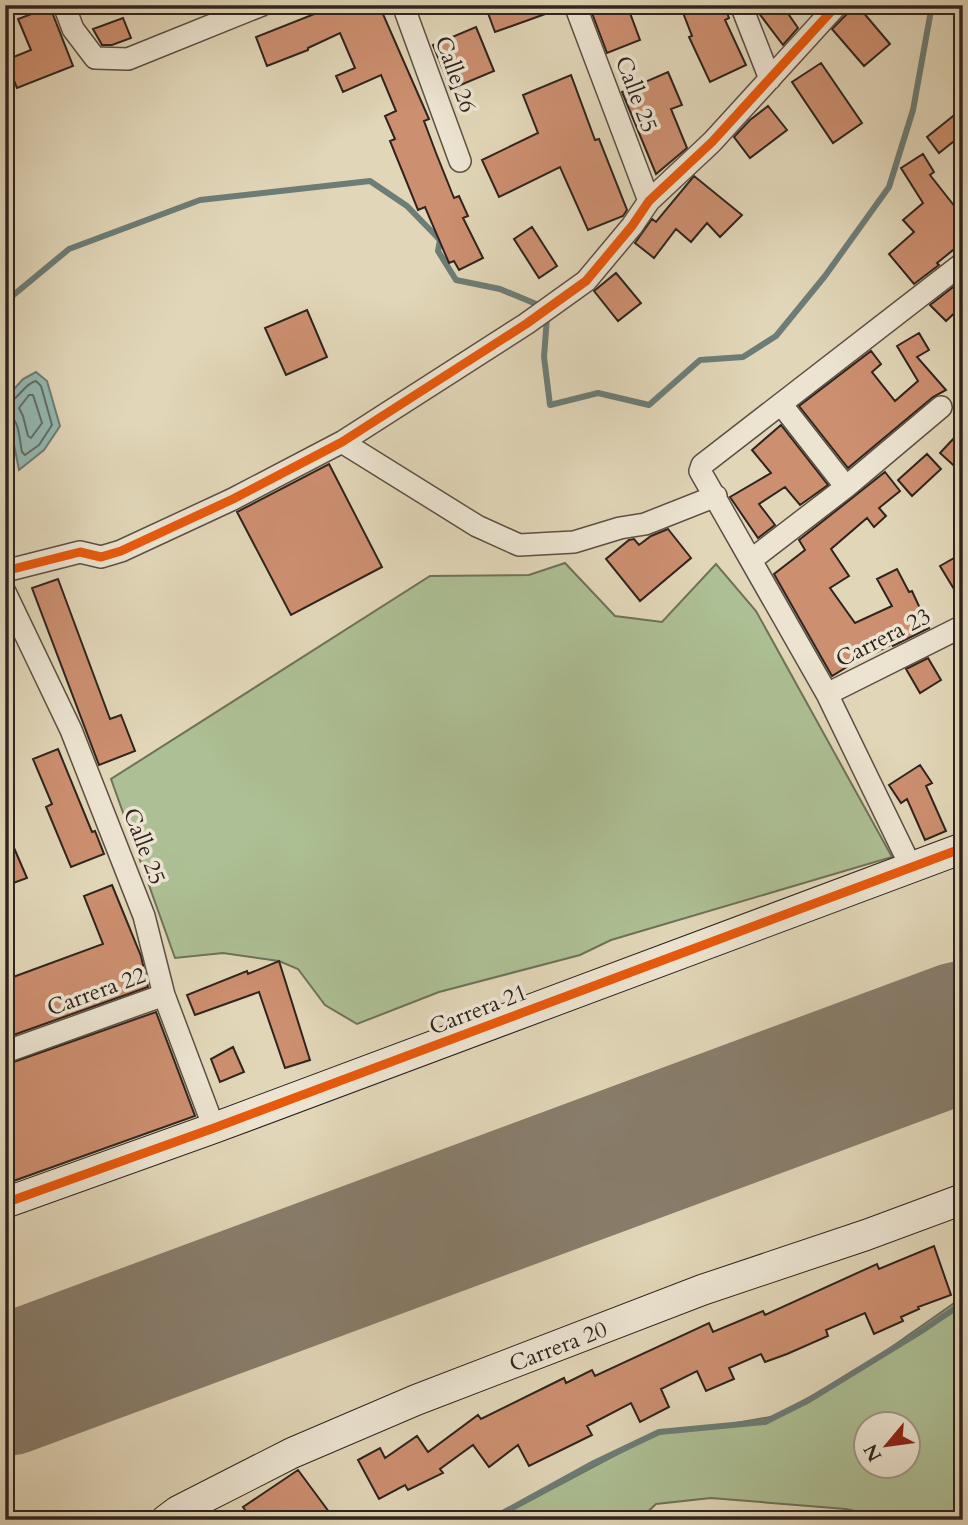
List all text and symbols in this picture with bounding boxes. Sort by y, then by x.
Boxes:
street label: Calle 26 [427,32,484,117]
street label: Calle 25 [608,52,665,137]
street label: Carrera 23 [830,600,936,675]
street label: Calle 25 [116,804,173,889]
street label: Carrera 22 [43,959,150,1024]
street label: Carrera 21 [425,977,532,1042]
street label: Carrera 20 [505,1314,612,1379]
north arrow [852,1410,922,1480]
text: N [857,1439,888,1466]

